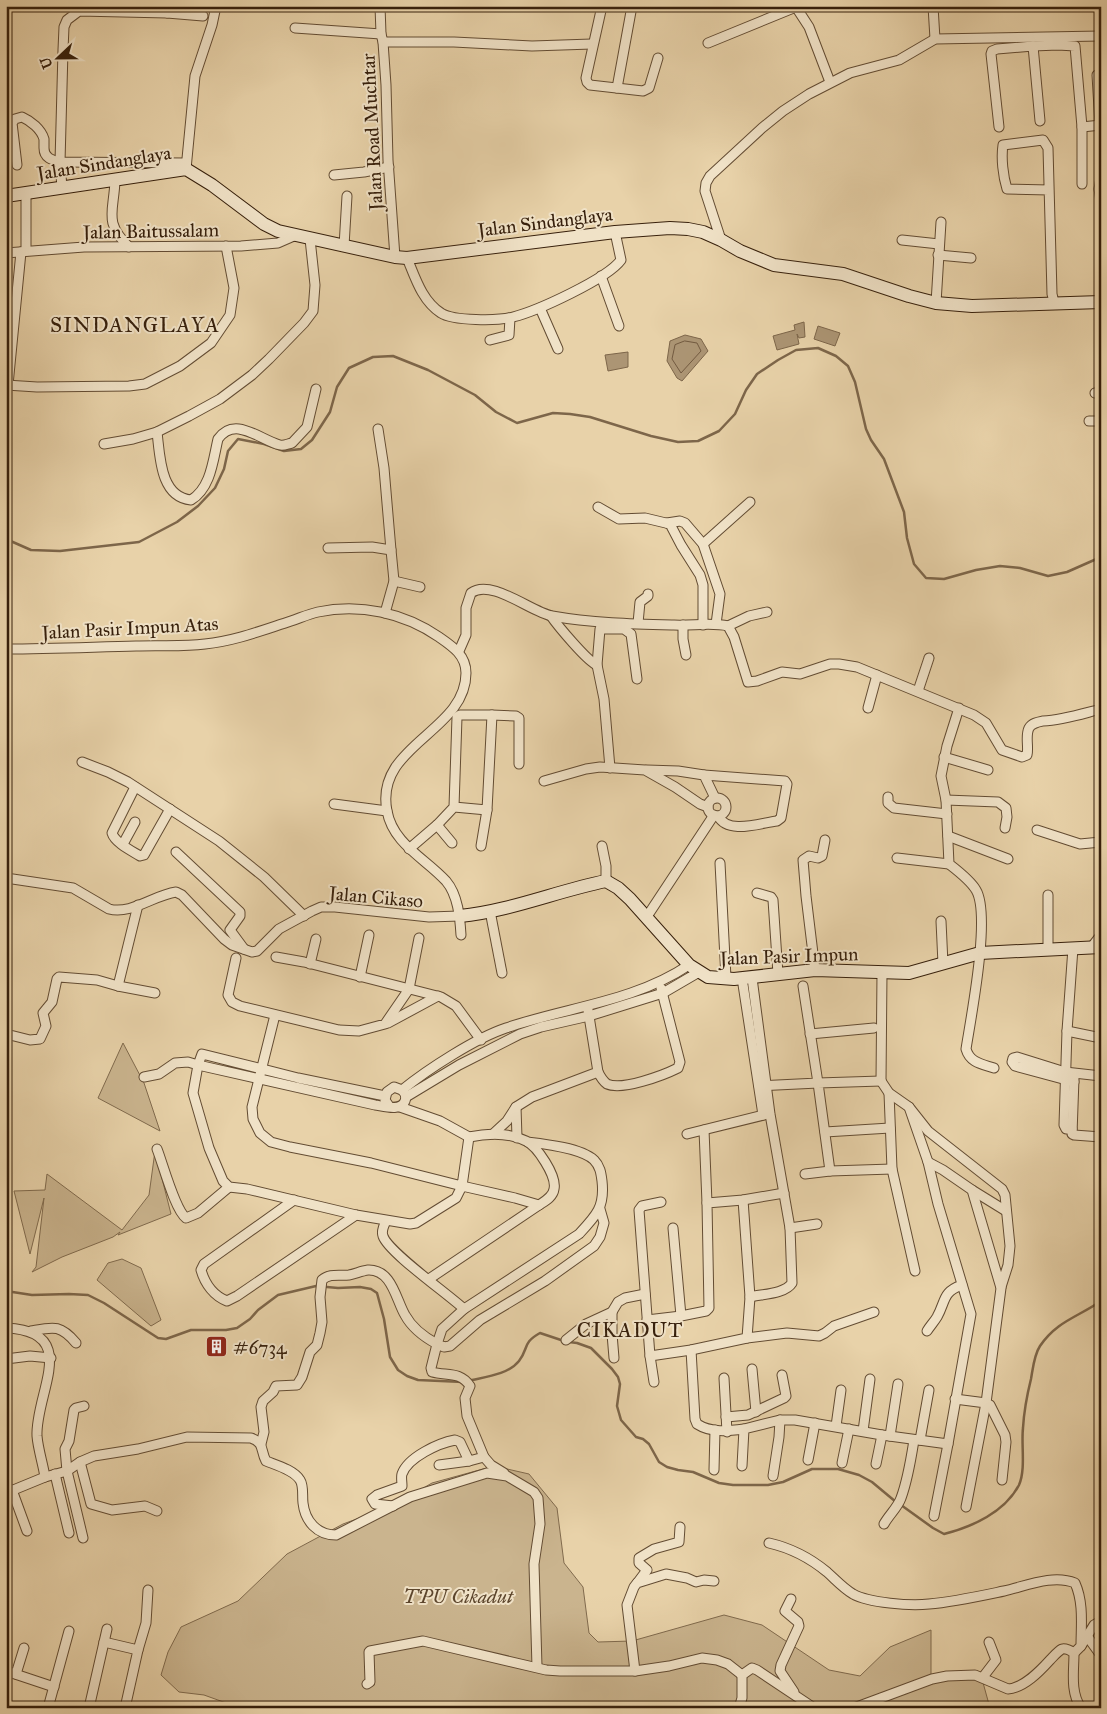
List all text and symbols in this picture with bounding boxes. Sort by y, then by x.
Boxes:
north arrow [32,32,82,82]
street label: Jalan Road Muchtar [356,52,389,213]
text: U [36,54,56,71]
street label: Jalan Sindanglaya [33,141,174,186]
street label: Jalan Sindanglaya [474,202,615,243]
street label: Jalan Baitussalam [81,218,219,245]
district label: SINDANGLAYA [50,312,220,338]
street label: Jalan Pasir Impun Atas [39,612,219,645]
street label: Jalan Cikaso [326,881,424,914]
street label: Jalan Pasir Impun [717,942,859,971]
district label: CIKADUT [577,1317,683,1343]
building icon: #6734 [205,1335,229,1359]
place label: #6734 [233,1336,287,1359]
park label: TPU Cikadut [403,1585,514,1608]

